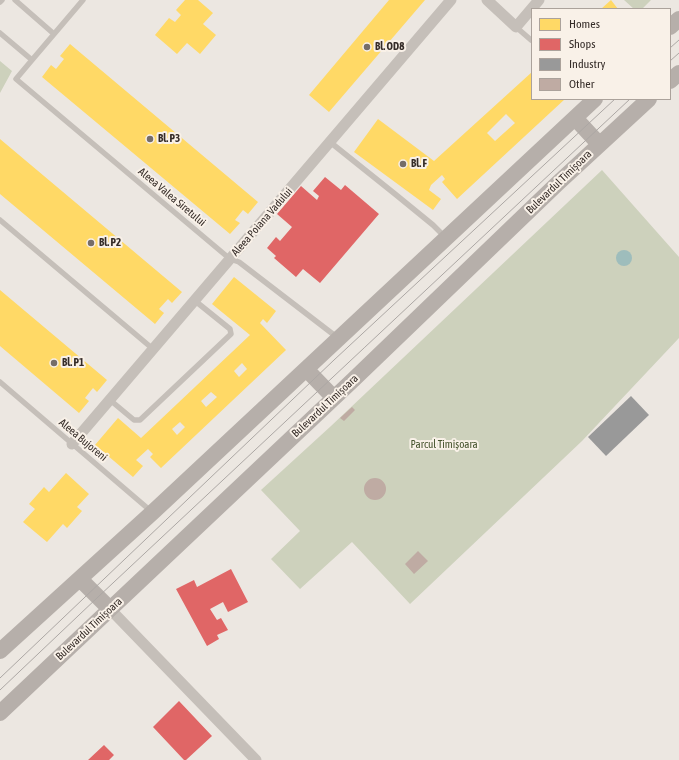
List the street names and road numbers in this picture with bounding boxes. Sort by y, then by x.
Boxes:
street label: Bulevardul Timișoara [524,147,594,217]
street label: Aleea Valea Siretului [136,165,208,229]
street label: Aleea Poiana Vadului [229,185,295,259]
street label: Bulevardul Timișoara [289,372,361,440]
street label: Aleea Bujoreni [56,416,110,464]
street label: Bulevardul Timișoara [53,595,125,663]

